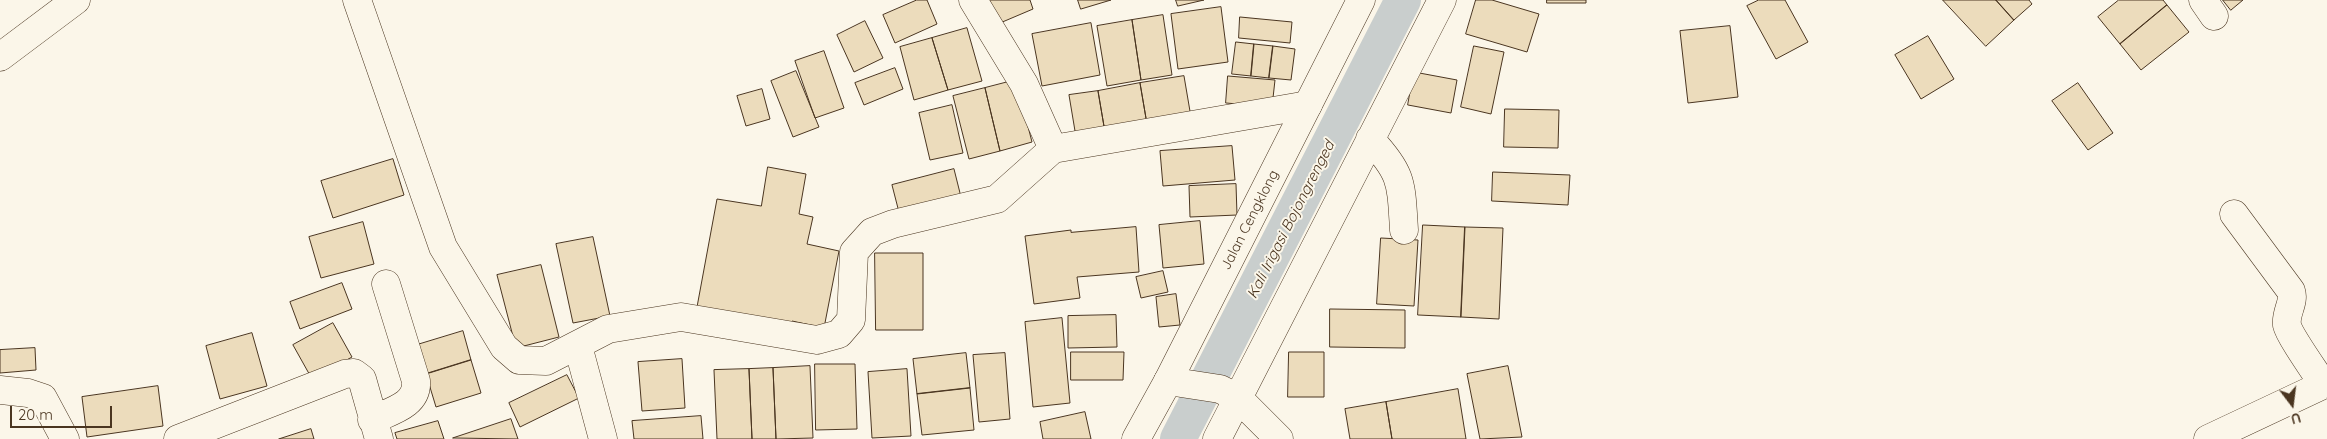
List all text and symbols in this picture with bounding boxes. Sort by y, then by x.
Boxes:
water label: Kali Irigasi Bojongrenged [1243,138,1339,302]
street label: Jalan Cengklong [1218,167,1282,273]
north arrow [2267,379,2317,429]
scale bar [12,396,115,428]
text: 20 m [18,405,53,424]
text: U [2289,409,2303,428]

